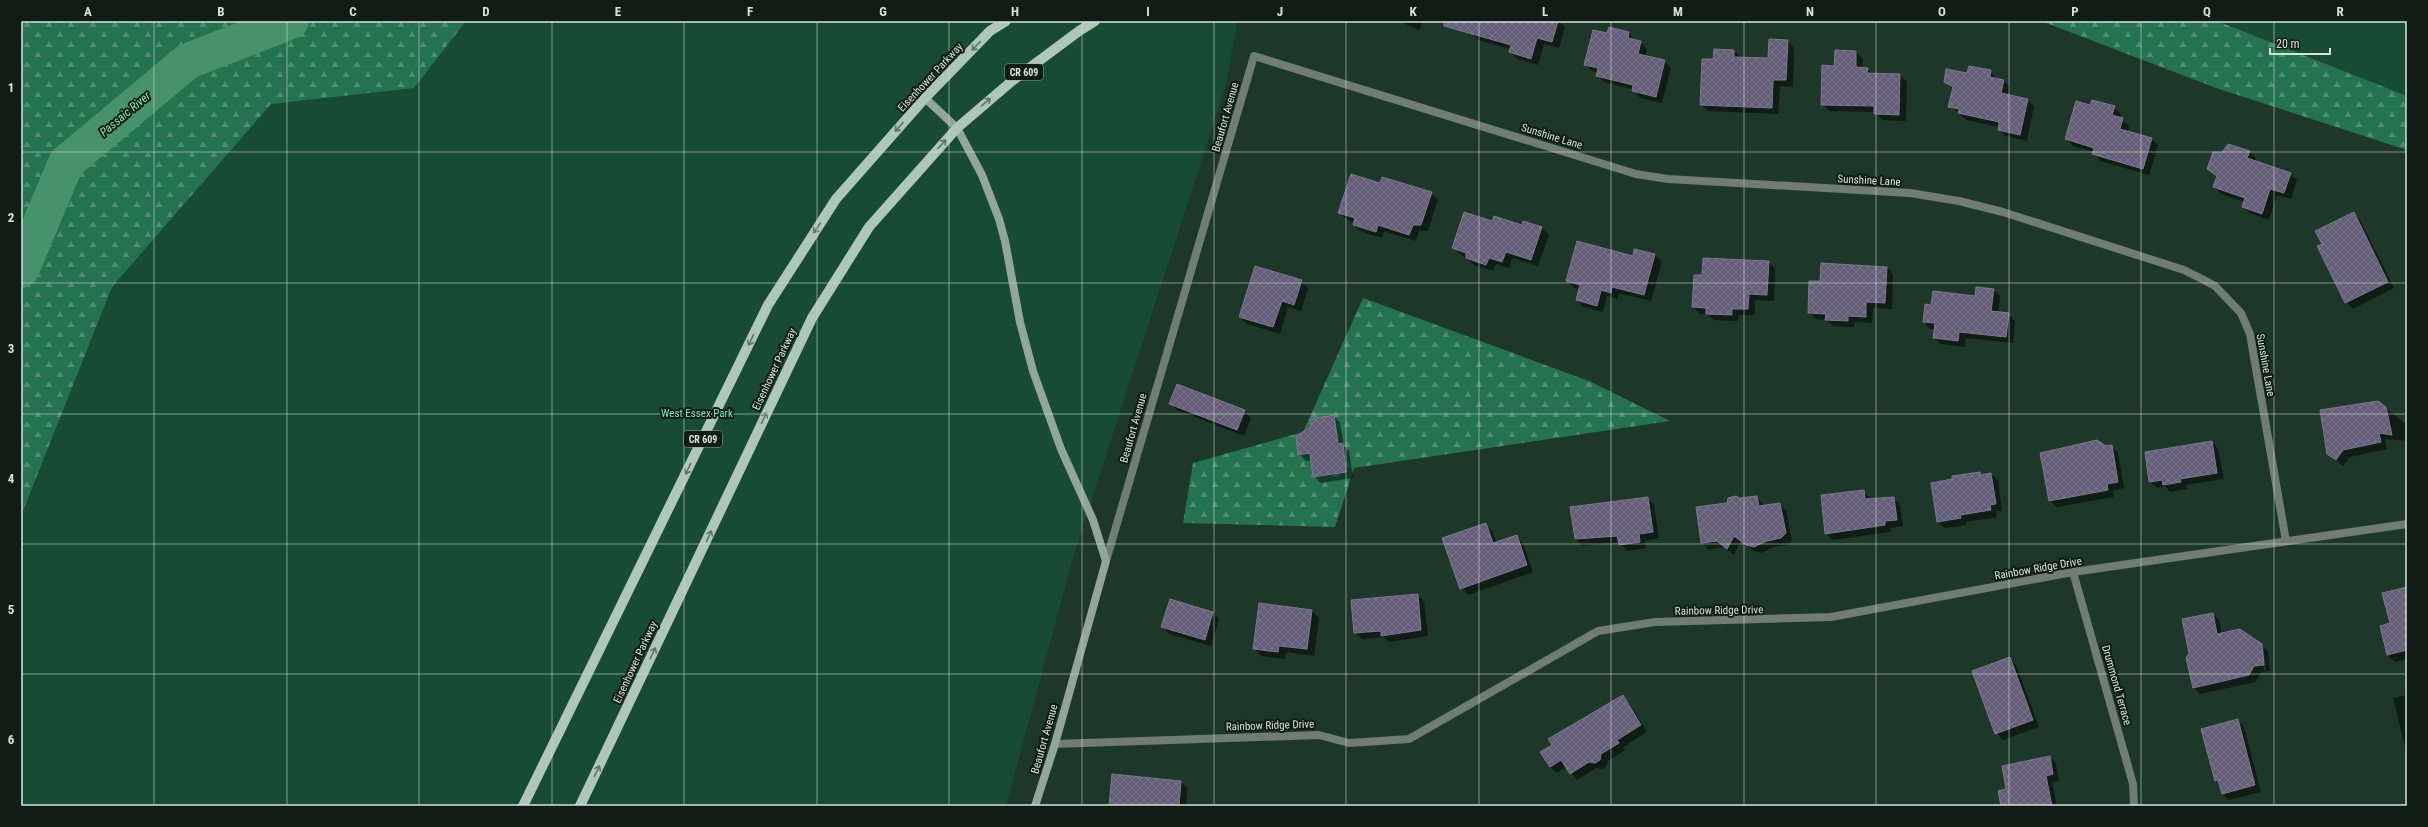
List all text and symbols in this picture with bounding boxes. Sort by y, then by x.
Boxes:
text: A [84,4,92,19]
text: B [217,4,225,19]
text: C [349,4,357,19]
text: D [482,4,490,19]
text: E [615,4,622,19]
text: F [747,4,753,19]
text: G [879,4,887,19]
text: H [1011,4,1019,19]
text: I [1146,4,1150,19]
text: J [1277,4,1283,19]
text: K [1409,4,1417,19]
text: L [1542,4,1548,19]
text: M [1673,4,1683,19]
text: N [1806,4,1814,19]
text: O [1938,4,1946,19]
text: P [2071,4,2079,19]
text: Q [2203,4,2211,19]
text: R [2336,4,2344,19]
scale bar [2270,30,2330,56]
text: 20 m [2276,37,2300,51]
street label: Eisenhower Parkway [895,40,966,114]
one-way arrow [971,41,981,51]
road number: CR 609 [1005,64,1043,80]
text: 1 [8,80,14,95]
street label: Beaufort Avenue [1209,81,1242,153]
water label: Passaic River [97,89,153,139]
one-way arrow [981,98,992,107]
street label: Sunshine Lane [1520,121,1584,152]
one-way arrow [894,122,904,132]
one-way arrow [937,139,946,150]
street label: Sunshine Lane [1837,172,1901,189]
text: 2 [8,210,15,225]
one-way arrow [813,222,821,234]
street label: Eisenhower Parkway [750,326,799,412]
one-way arrow [747,333,754,345]
street label: Sunshine Lane [2254,333,2277,397]
text: 3 [8,341,14,356]
street label: Beaufort Avenue [1117,392,1150,464]
park label: West Essex Park [661,407,733,420]
one-way arrow [761,413,768,425]
road number: CR 609 [684,431,722,447]
one-way arrow [684,463,691,475]
text: 4 [8,471,15,486]
one-way arrow [706,530,713,542]
street label: Rainbow Ridge Drive [1993,554,2083,583]
text: 5 [8,602,15,617]
street label: Rainbow Ridge Drive [1675,603,1763,618]
street label: Eisenhower Parkway [611,619,660,705]
street label: Drummond Terrace [2099,644,2134,727]
one-way arrow [650,648,657,660]
street label: Beaufort Avenue [1028,703,1061,775]
street label: Rainbow Ridge Drive [1226,717,1314,734]
text: 6 [8,732,15,747]
one-way arrow [594,765,601,777]

